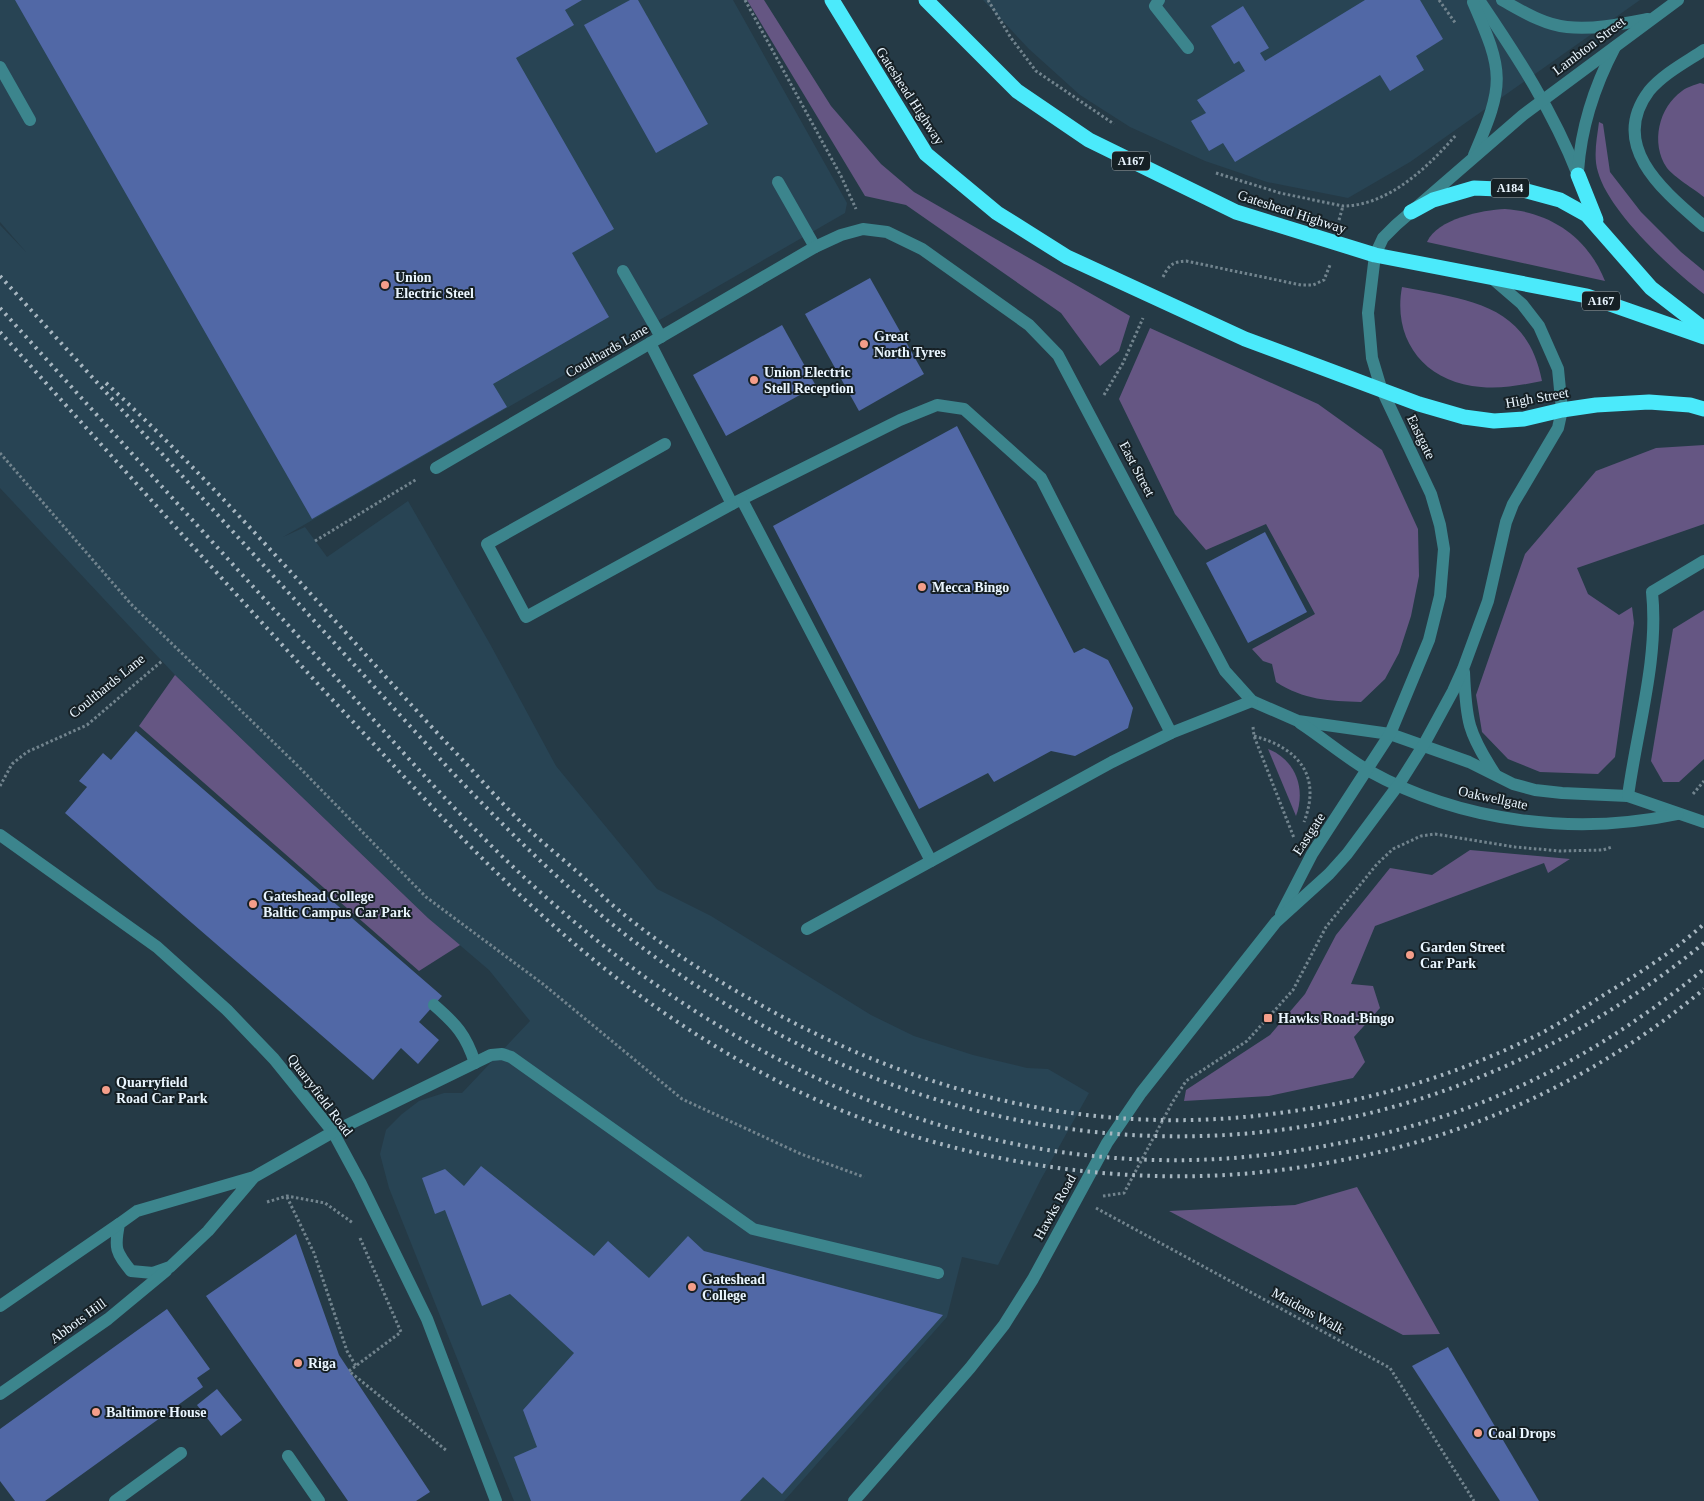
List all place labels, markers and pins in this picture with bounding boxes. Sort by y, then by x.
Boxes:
place label: Union Electric Steel [395,270,474,301]
marker: Union Electric Steel [379,279,391,291]
place label: Great North Tyres [874,329,946,360]
marker: Great North Tyres [858,338,870,350]
place label: Union Electric Stell Reception [764,365,854,396]
marker: Union Electric Stell Reception [748,374,760,386]
place label: Mecca Bingo [932,580,1009,595]
marker: Mecca Bingo [916,581,928,593]
place label: Gateshead College Baltic Campus Car Park [263,889,411,920]
marker: Gateshead College Baltic Campus Car Park [247,898,259,910]
place label: Garden Street Car Park [1420,940,1505,971]
marker: Garden Street Car Park [1404,949,1416,961]
place label: Hawks Road-Bingo [1278,1011,1394,1026]
marker: Hawks Road-Bingo [1262,1012,1274,1024]
place label: Quarryfield Road Car Park [116,1075,208,1106]
marker: Quarryfield Road Car Park [100,1084,112,1096]
place label: Gateshead College [702,1272,765,1303]
marker: Gateshead College [686,1281,698,1293]
place label: Riga [308,1356,336,1371]
marker: Riga [292,1357,304,1369]
place label: Baltimore House [106,1405,206,1420]
marker: Baltimore House [90,1406,102,1418]
place label: Coal Drops [1488,1426,1556,1441]
marker: Coal Drops [1472,1427,1484,1439]

